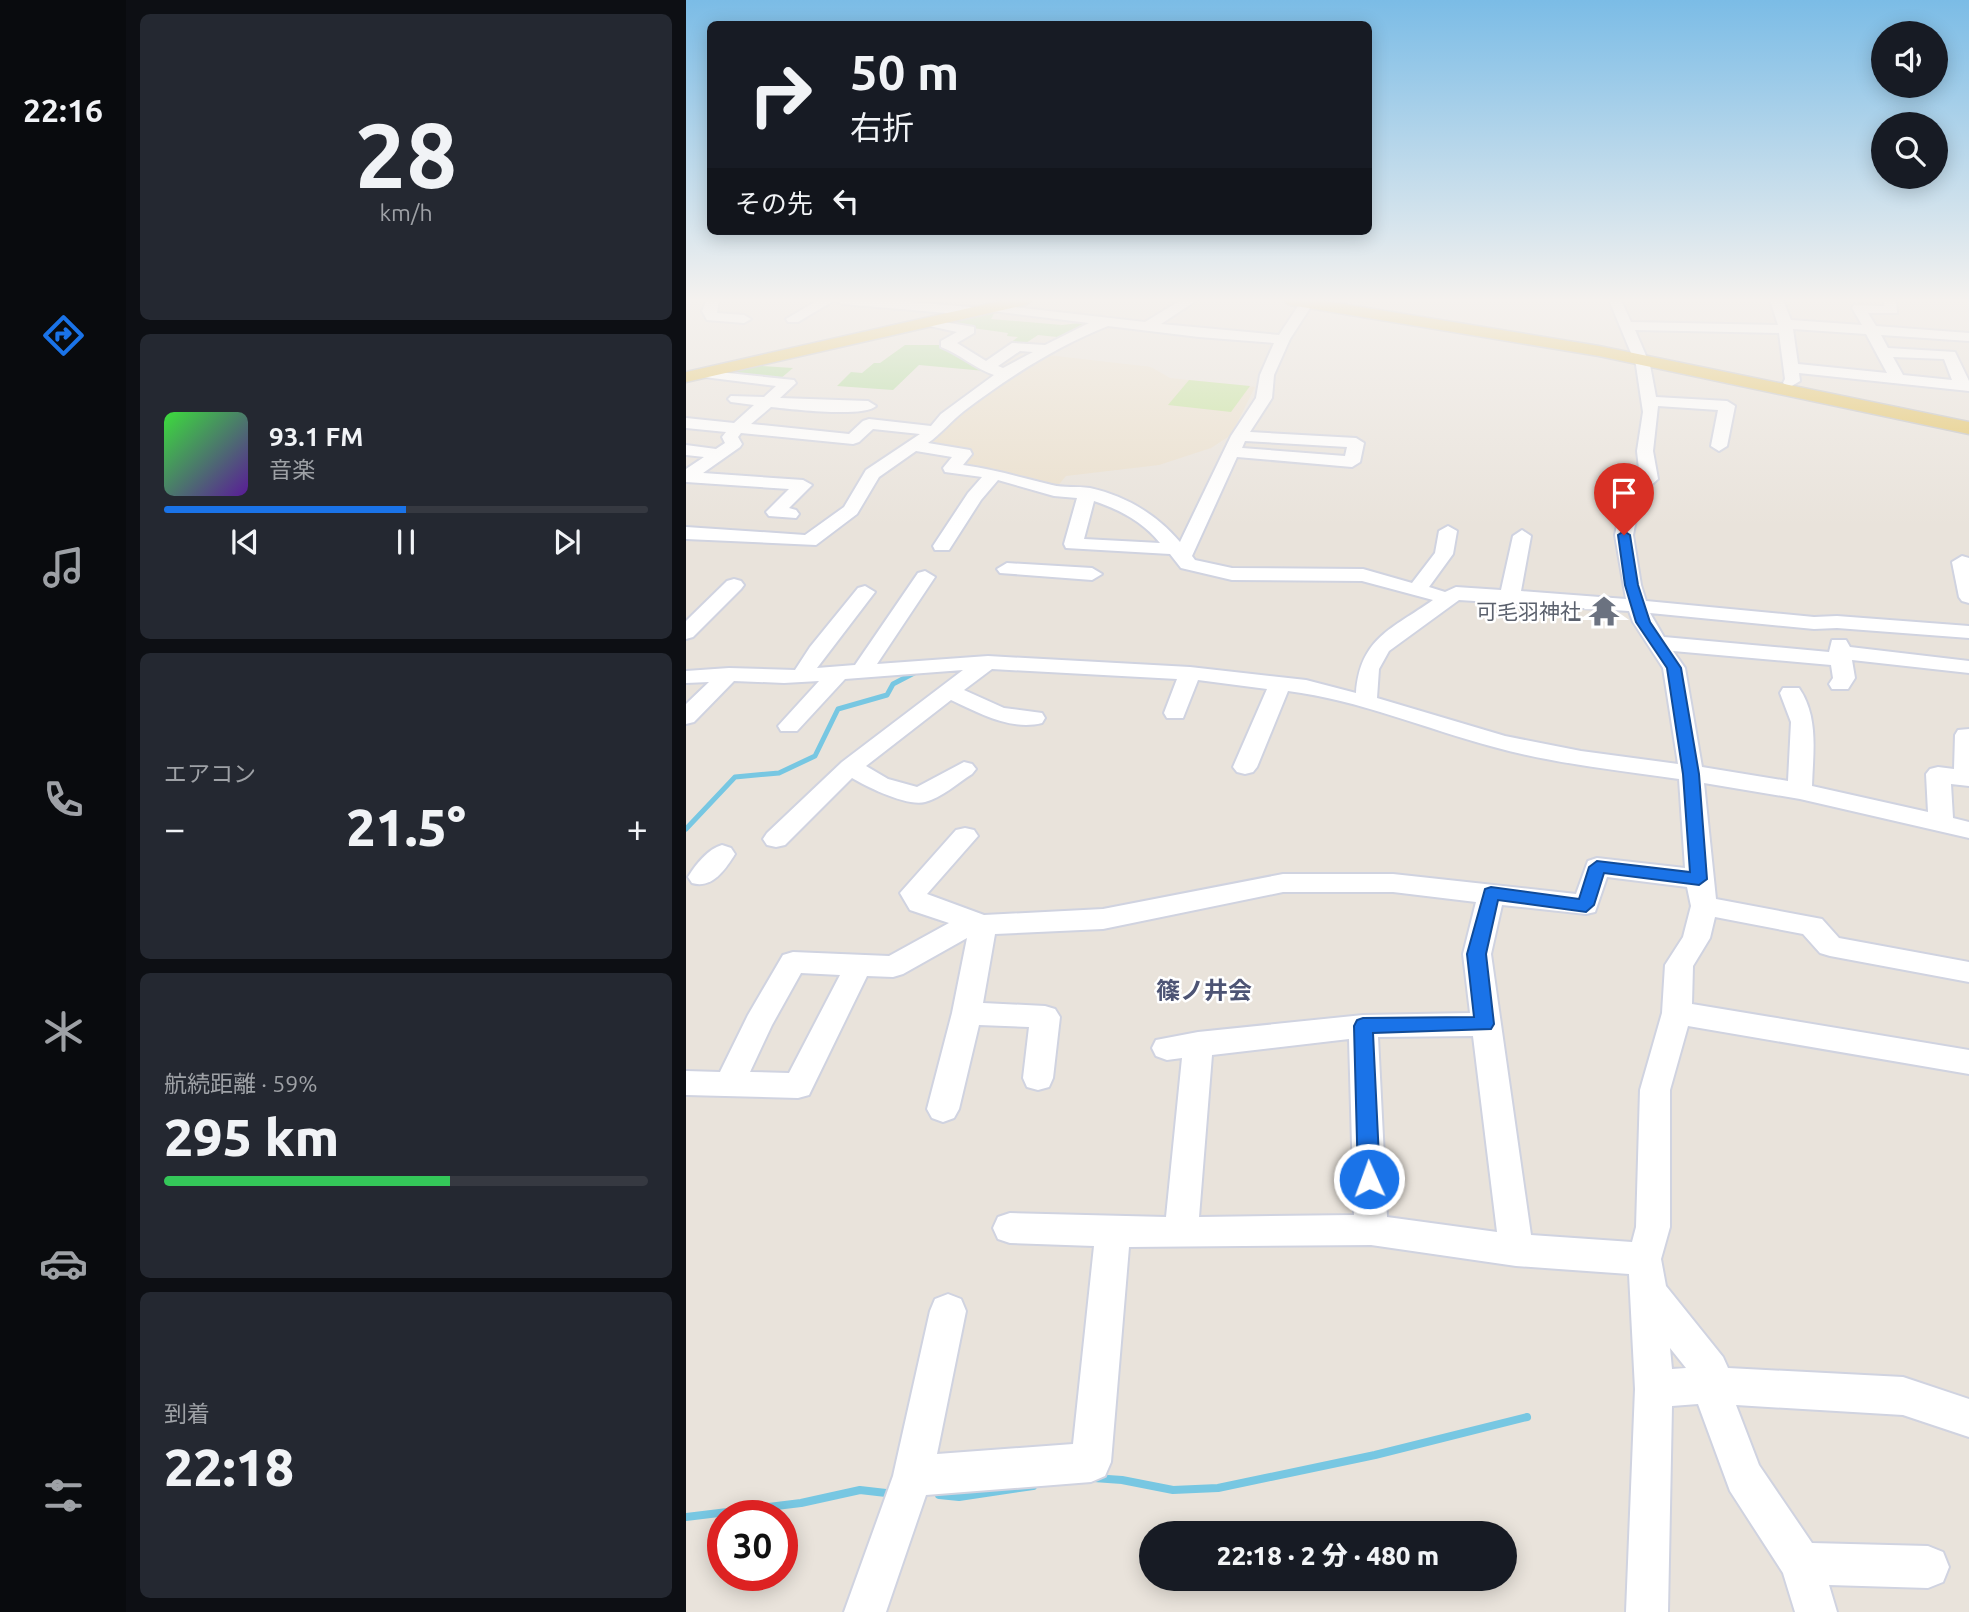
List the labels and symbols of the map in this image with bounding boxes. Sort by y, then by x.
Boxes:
pin [1594,463,1654,535]
temple icon: 可毛羽神社 [1587,594,1621,628]
place label: 可毛羽神社 [1476,599,1581,623]
district label: 篠ノ井会 [1156,977,1252,1004]
position arrow [1332,1142,1406,1216]
speed limit sign: 30 [707,1500,798,1591]

